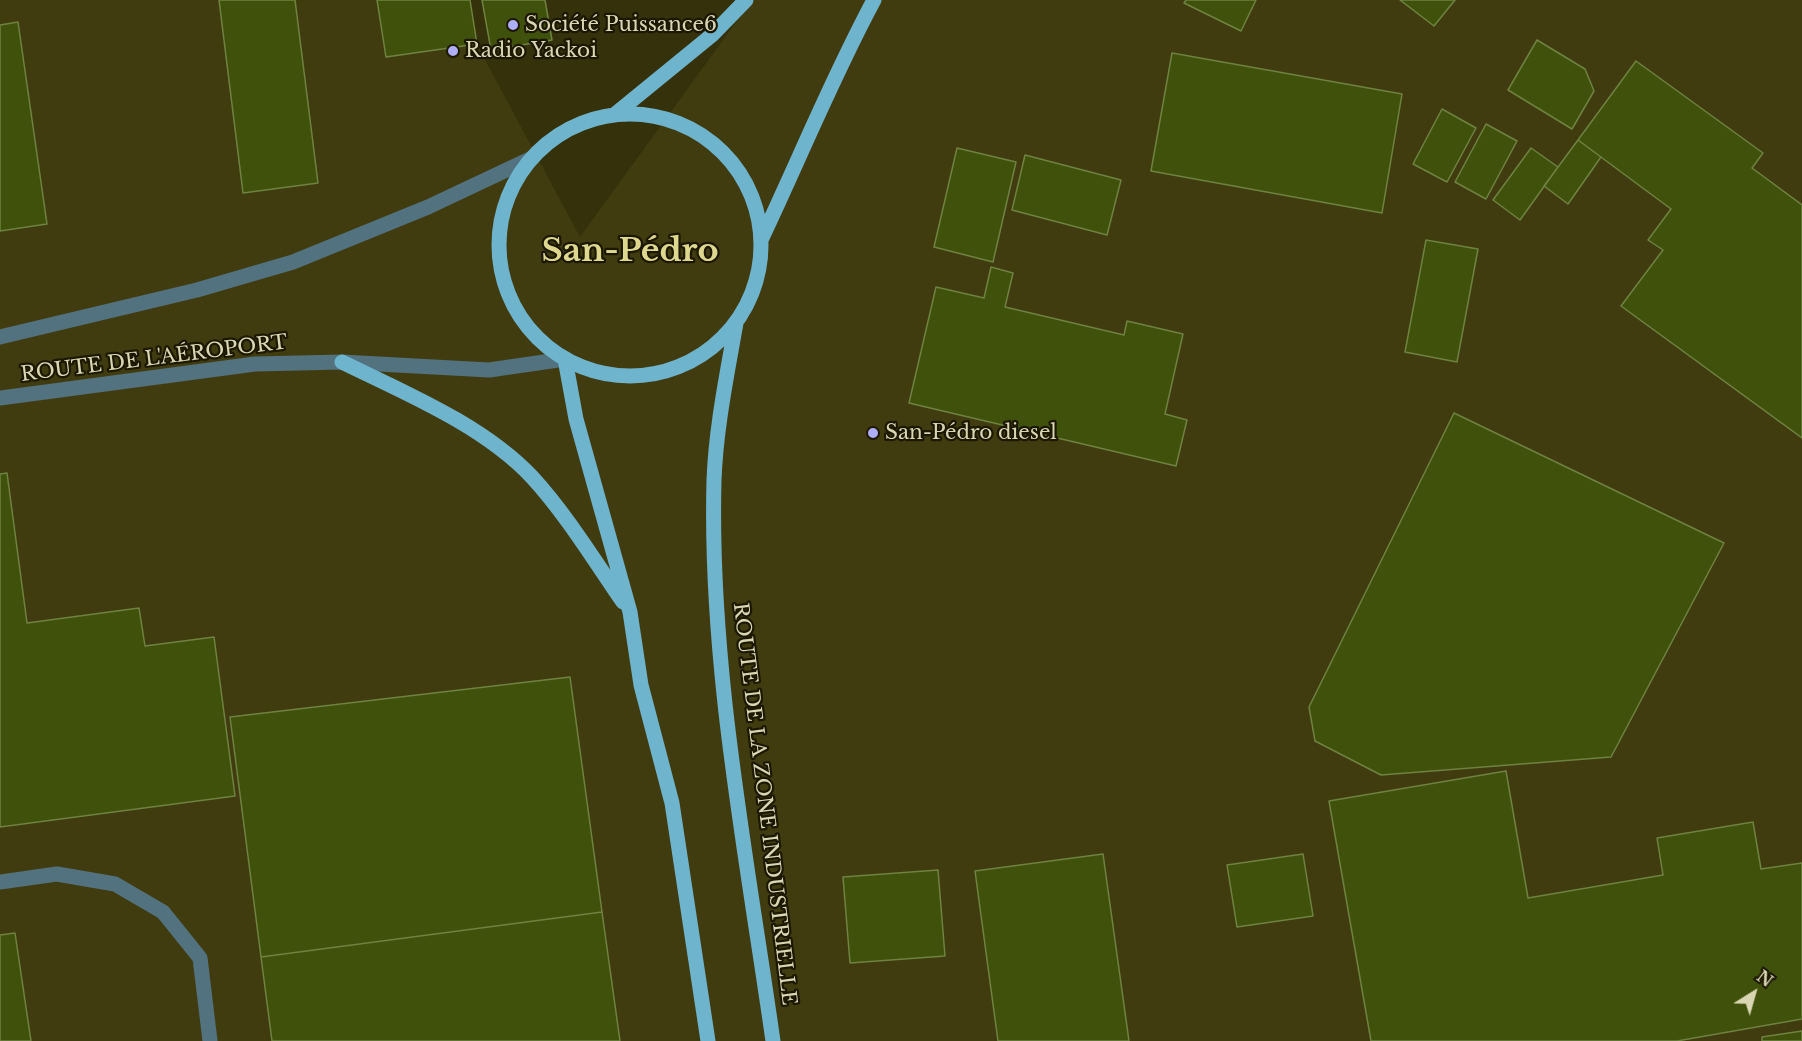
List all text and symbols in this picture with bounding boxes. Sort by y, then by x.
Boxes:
place label: Société Puissance6 [525,13,717,37]
marker: Société Puissance6 [506,18,520,32]
place label: Radio Yackoi [465,39,597,63]
marker: Radio Yackoi [446,44,460,58]
district label: San-Pédro [541,233,719,271]
street label: ROUTE DE L'AÉROPORT [19,331,289,387]
place label: San-Pédro diesel [885,421,1057,445]
marker: San-Pédro diesel [866,426,880,440]
street label: ROUTE DE LA ZONE INDUSTRIELLE [727,601,801,1007]
north arrow [1724,963,1784,1023]
text: N [1753,966,1777,991]

